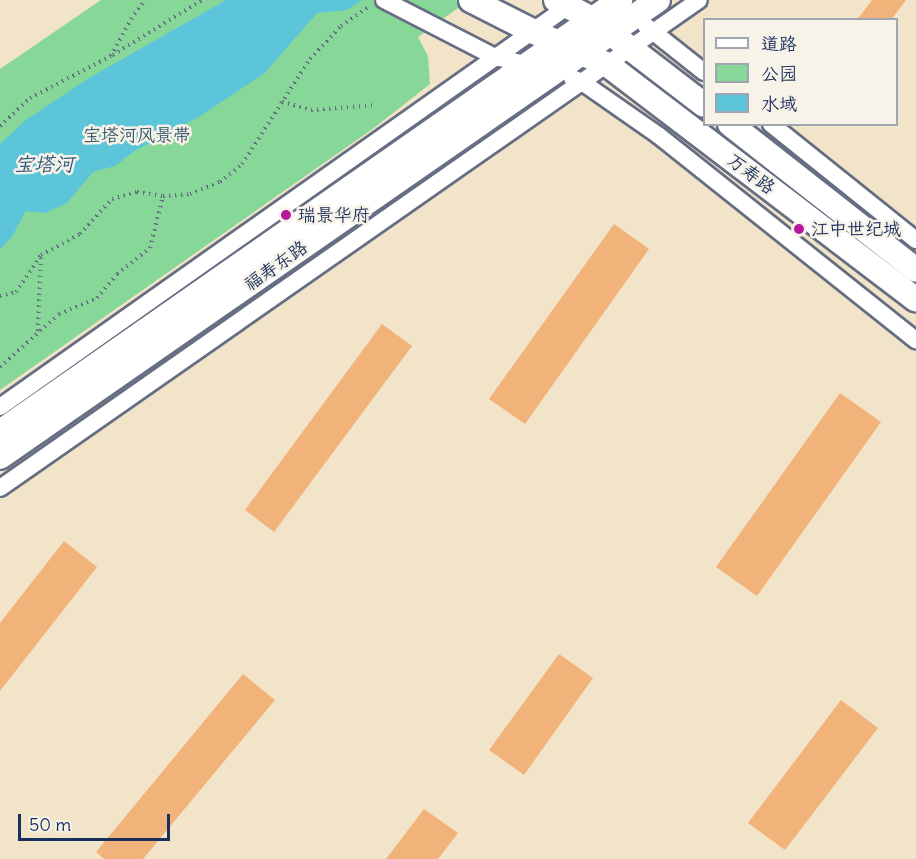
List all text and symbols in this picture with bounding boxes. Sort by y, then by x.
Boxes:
legend [703,18,898,126]
text: 道路 [761,32,797,55]
text: 公园 [761,62,797,85]
text: 水域 [761,92,797,115]
park label: 宝塔河风景带 [83,124,191,146]
street label: 万寿路 [723,149,779,199]
water label: 宝塔河 [14,151,74,175]
place label: 瑞景华府 [298,204,370,226]
marker: 瑞景华府 [279,208,293,222]
place label: 江中世纪城 [811,218,901,240]
marker: 江中世纪城 [792,222,806,236]
street label: 福寿东路 [240,237,312,295]
scale bar [21,802,172,840]
text: 50 m [29,813,71,836]

